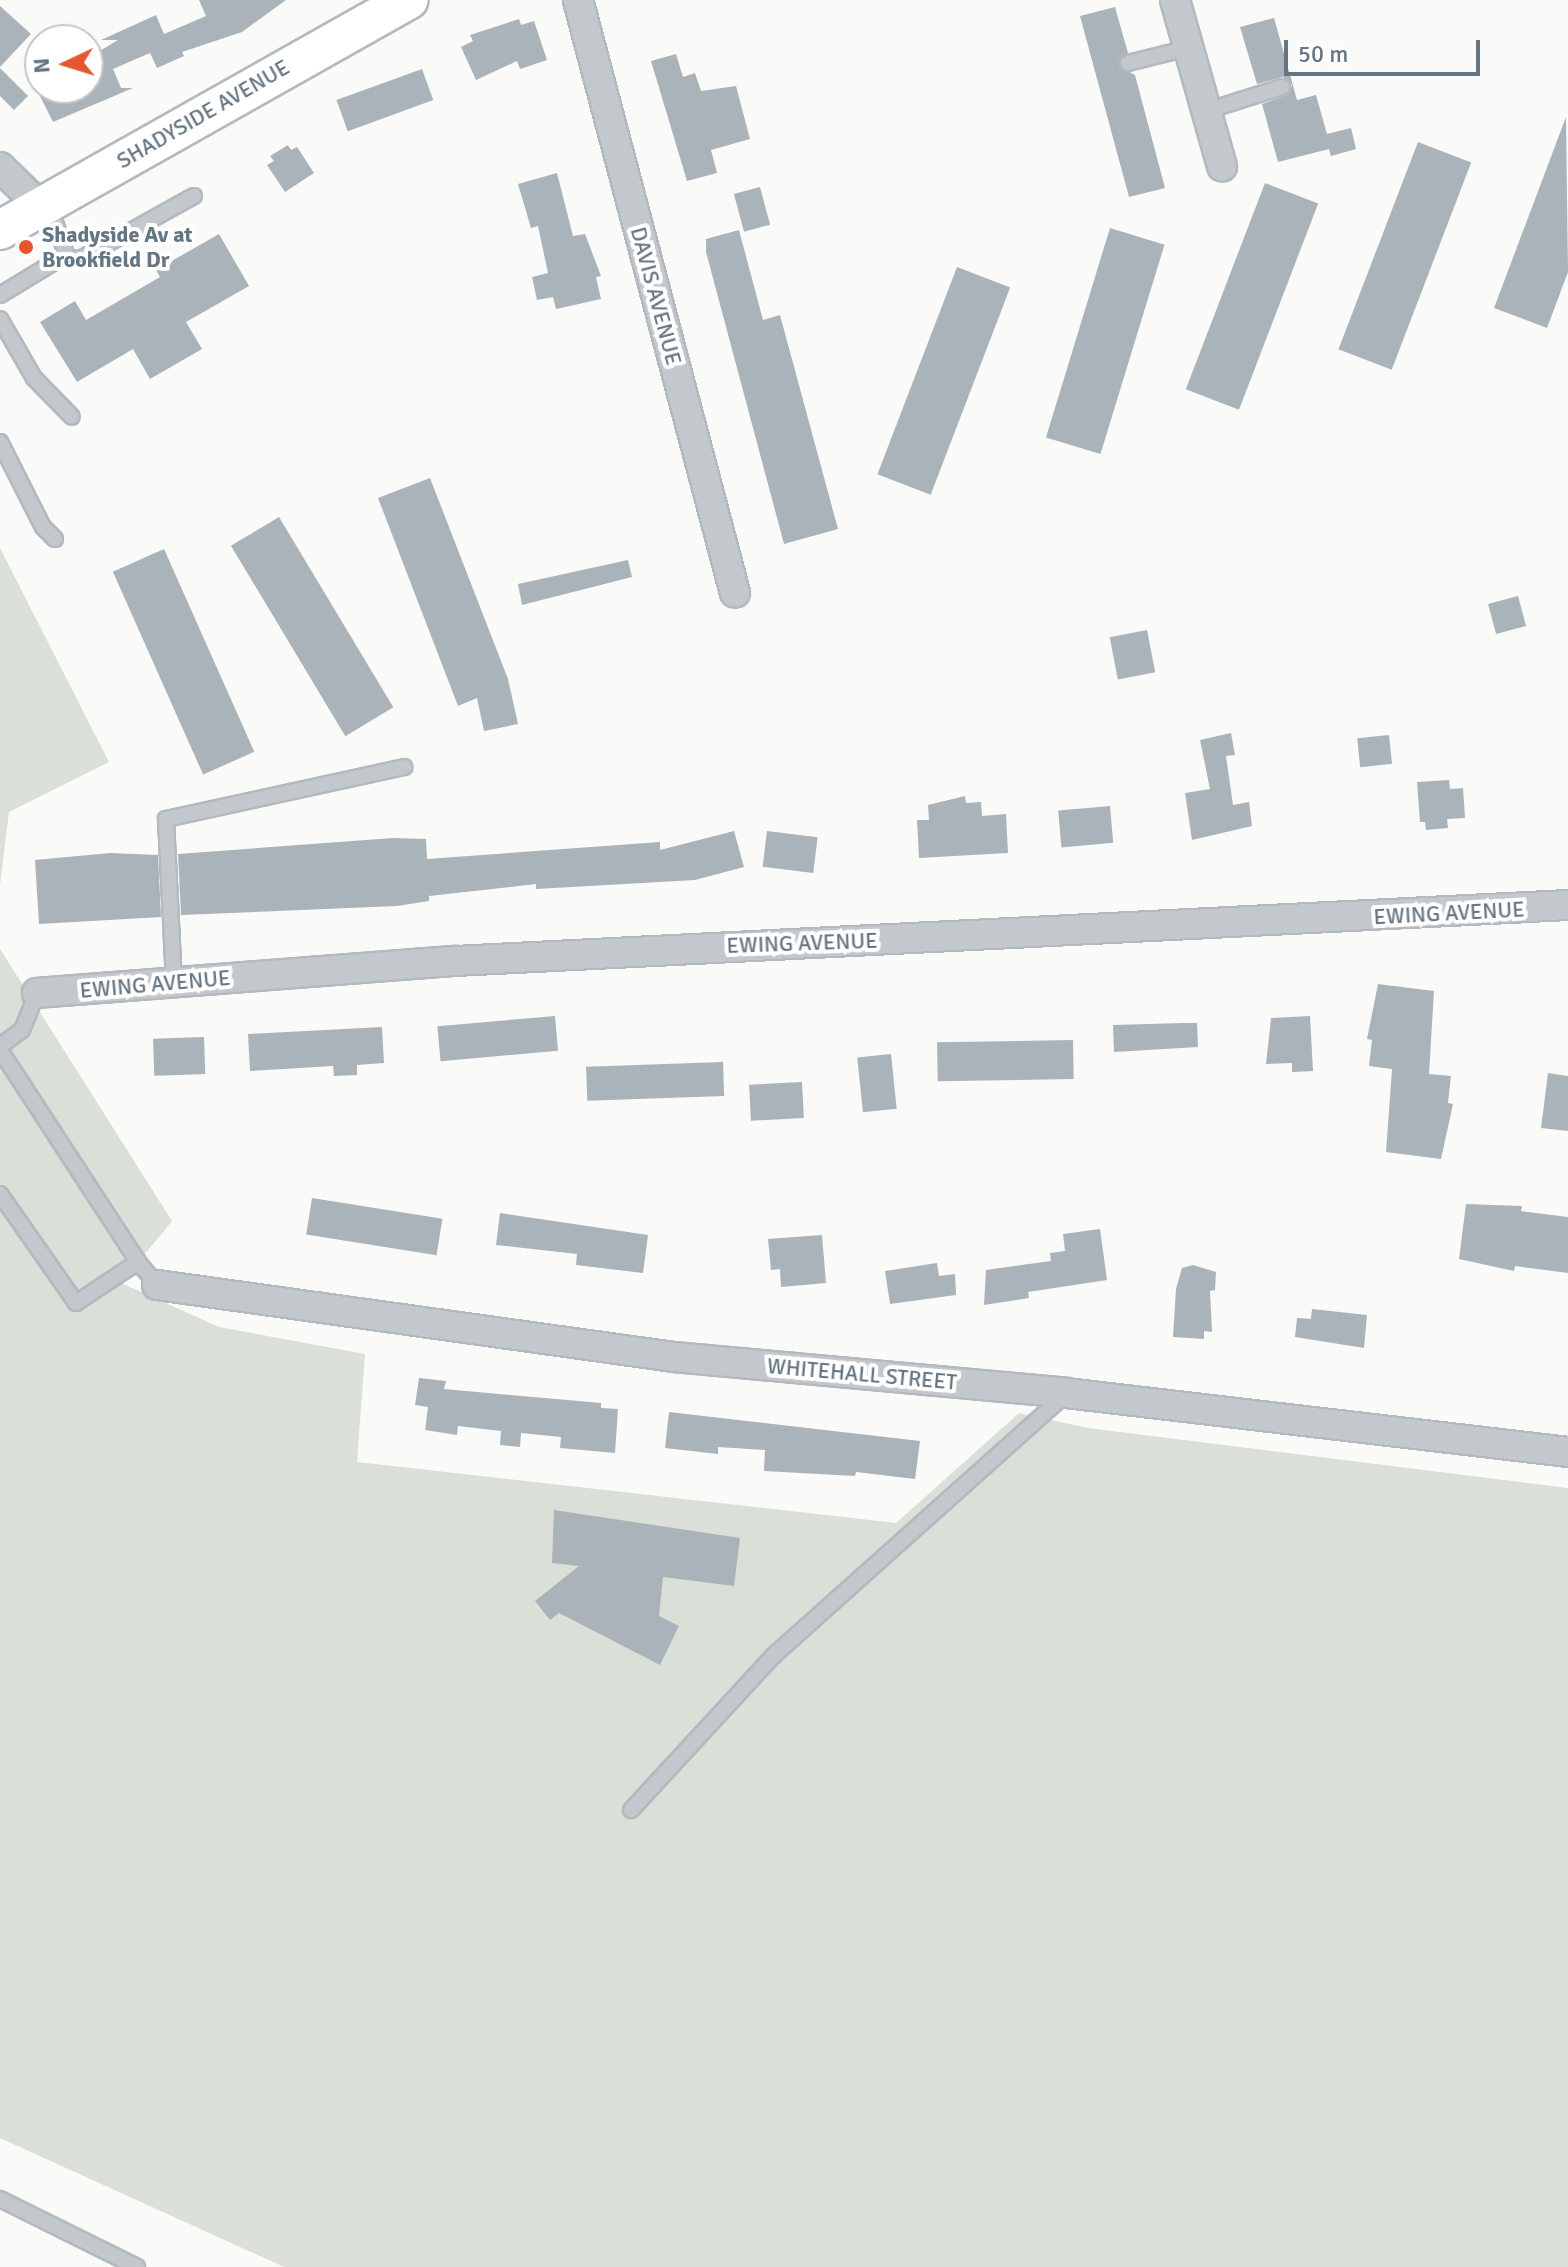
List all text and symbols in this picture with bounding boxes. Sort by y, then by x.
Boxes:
north arrow [24,24,104,104]
scale bar [1288,24,1484,74]
text: 50 m [1298,39,1348,69]
street label: SHADYSIDE AVENUE [112,54,294,174]
text: N [28,57,56,74]
place label: Shadyside Av at Brookfield Dr [42,221,193,272]
street label: DAVIS AVENUE [625,224,687,368]
marker: Shadyside Av at Brookfield Dr [17,238,35,256]
street label: EWING AVENUE [1373,896,1525,930]
street label: EWING AVENUE [726,927,878,959]
street label: EWING AVENUE [79,964,231,1004]
street label: WHITEHALL STREET [766,1353,958,1395]

